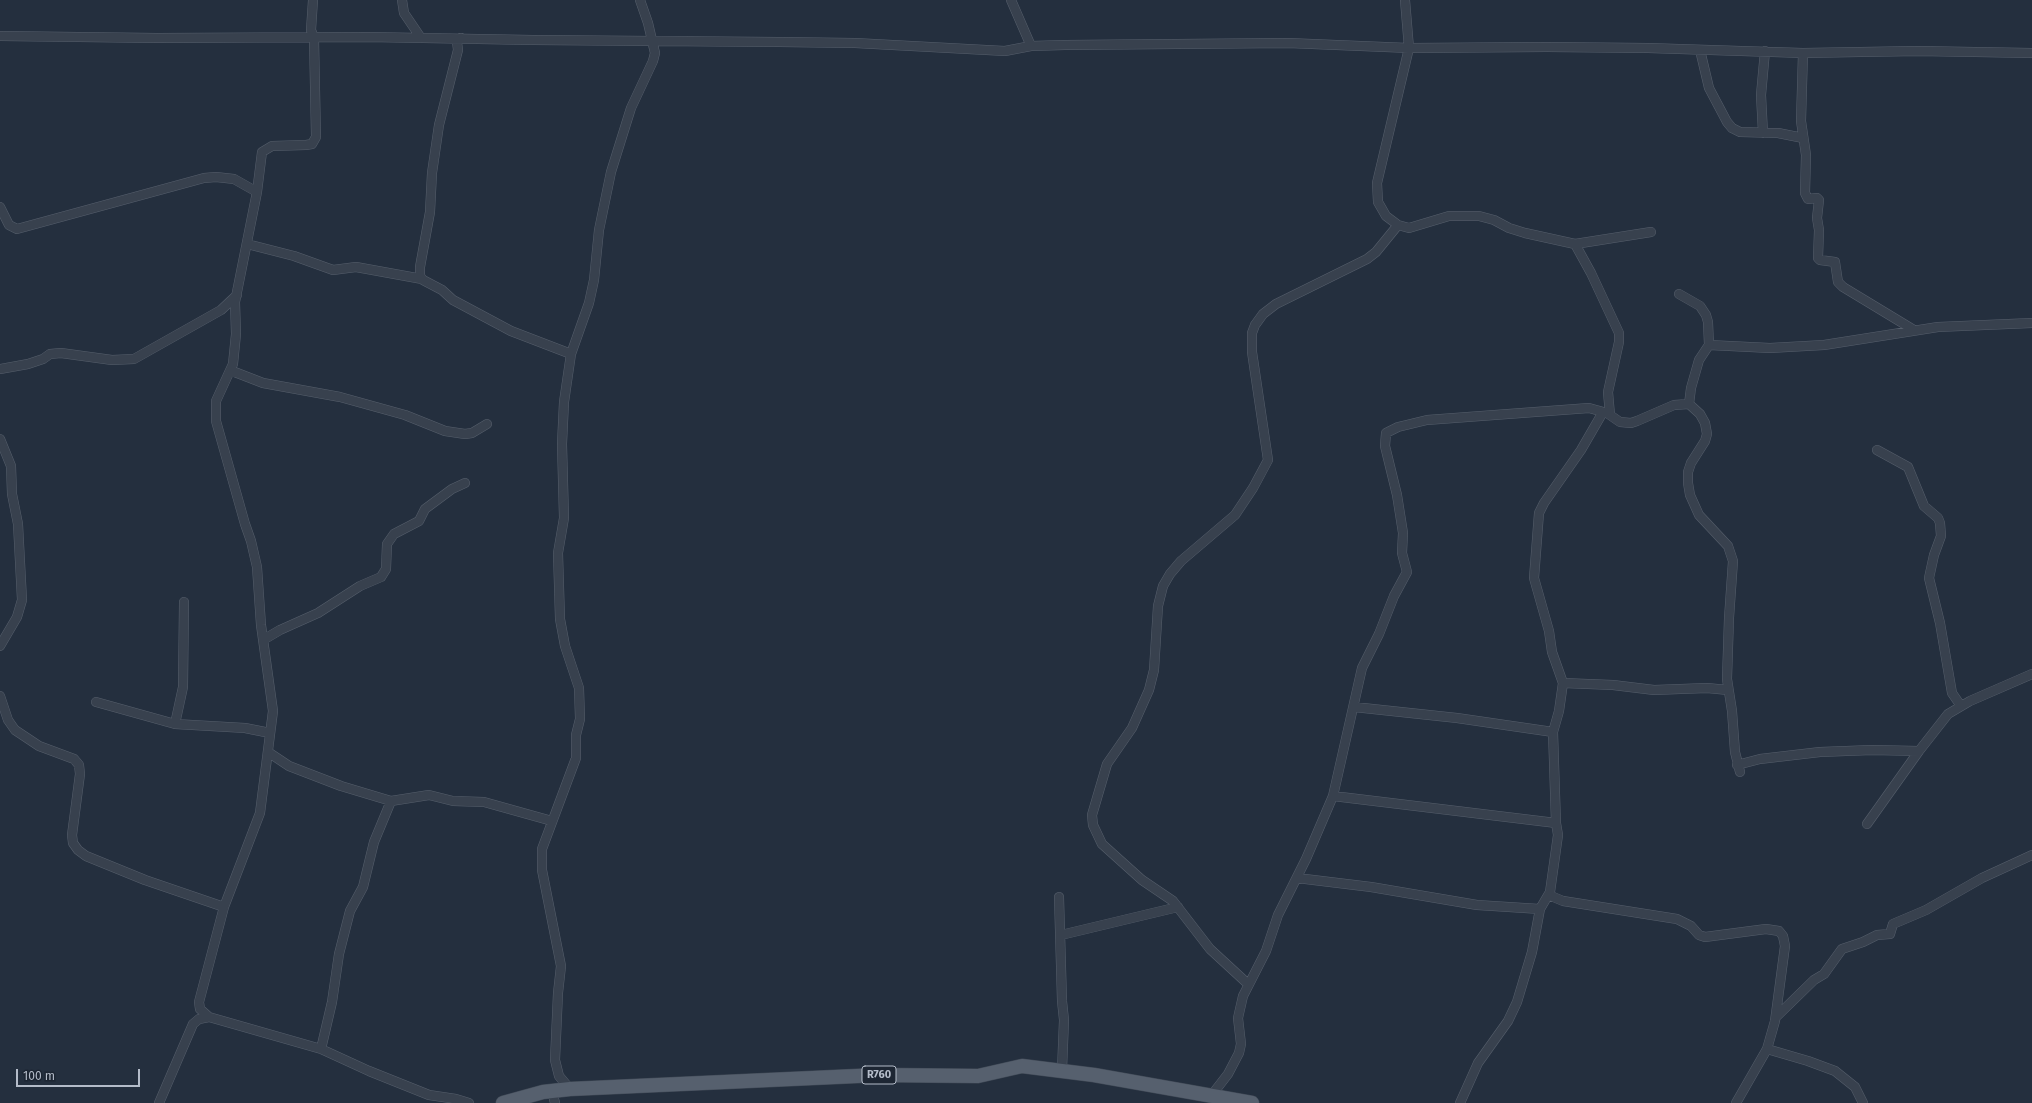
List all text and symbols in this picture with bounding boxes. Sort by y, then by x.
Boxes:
scale bar [18,1061,142,1087]
road number: R760 [862,1066,896,1084]
text: 100 m [23,1069,55,1083]

